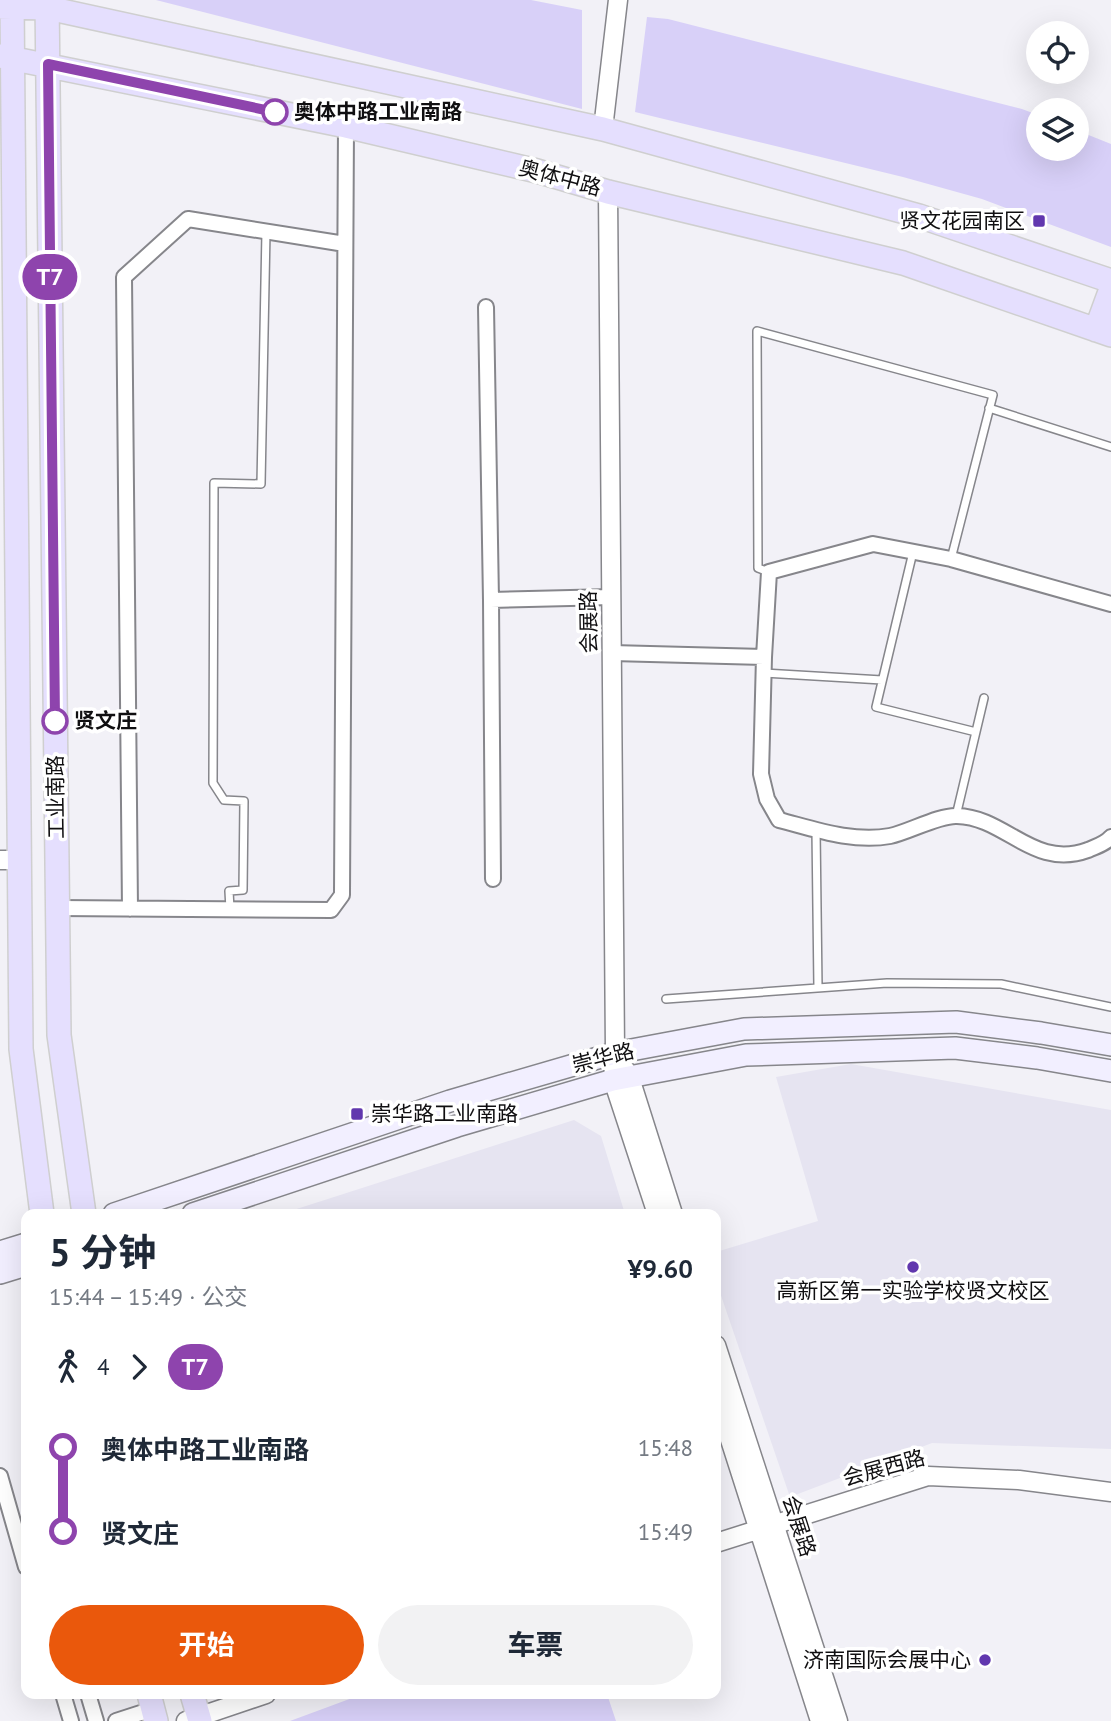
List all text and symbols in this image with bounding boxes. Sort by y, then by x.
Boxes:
map controls [1026,21,1089,161]
button: locate [1026,21,1089,84]
place label: 奥体中路工业南路 [294,98,462,125]
button: layers [1026,98,1089,161]
marker: 奥体中路工业南路 [262,99,288,125]
street label: 奥体中路 [516,154,604,201]
place label: 贤文花园南区 [899,207,1025,234]
marker: 贤文花园南区 [1031,213,1047,229]
line badge: T7 [19,254,82,300]
text: T7 [36,261,64,292]
street label: 会展路 [574,590,603,654]
place label: 贤文庄 [74,707,137,734]
marker: 贤文庄 [42,708,68,734]
street label: 工业南路 [41,755,70,839]
street label: 崇华路 [569,1037,637,1078]
place label: 崇华路工业南路 [371,1100,518,1127]
marker: 崇华路工业南路 [349,1106,365,1122]
text: 5 分钟 [49,1227,156,1276]
text: ¥9.60 [628,1252,693,1285]
marker: 高新区第一实验学校贤文校区 [905,1259,921,1275]
place label: 高新区第一实验学校贤文校区 [777,1277,1050,1304]
text: 15:44 – 15:49 · 公交 [49,1282,248,1311]
icon: walk [49,1348,87,1386]
icon: forward [120,1348,158,1386]
text: T7 [182,1351,209,1382]
text: 4 [97,1352,110,1381]
text: 奥体中路工业南路 [101,1433,309,1466]
text: 15:48 [638,1433,693,1462]
street label: 会展西路 [840,1444,928,1491]
street label: 会展路 [777,1492,822,1560]
text: 贤文庄 [101,1517,179,1550]
text: 15:49 [638,1517,693,1546]
button: 开始 [49,1605,364,1685]
button: 车票 [378,1605,693,1685]
place label: 济南国际会展中心 [803,1646,971,1673]
marker: 济南国际会展中心 [977,1652,993,1668]

